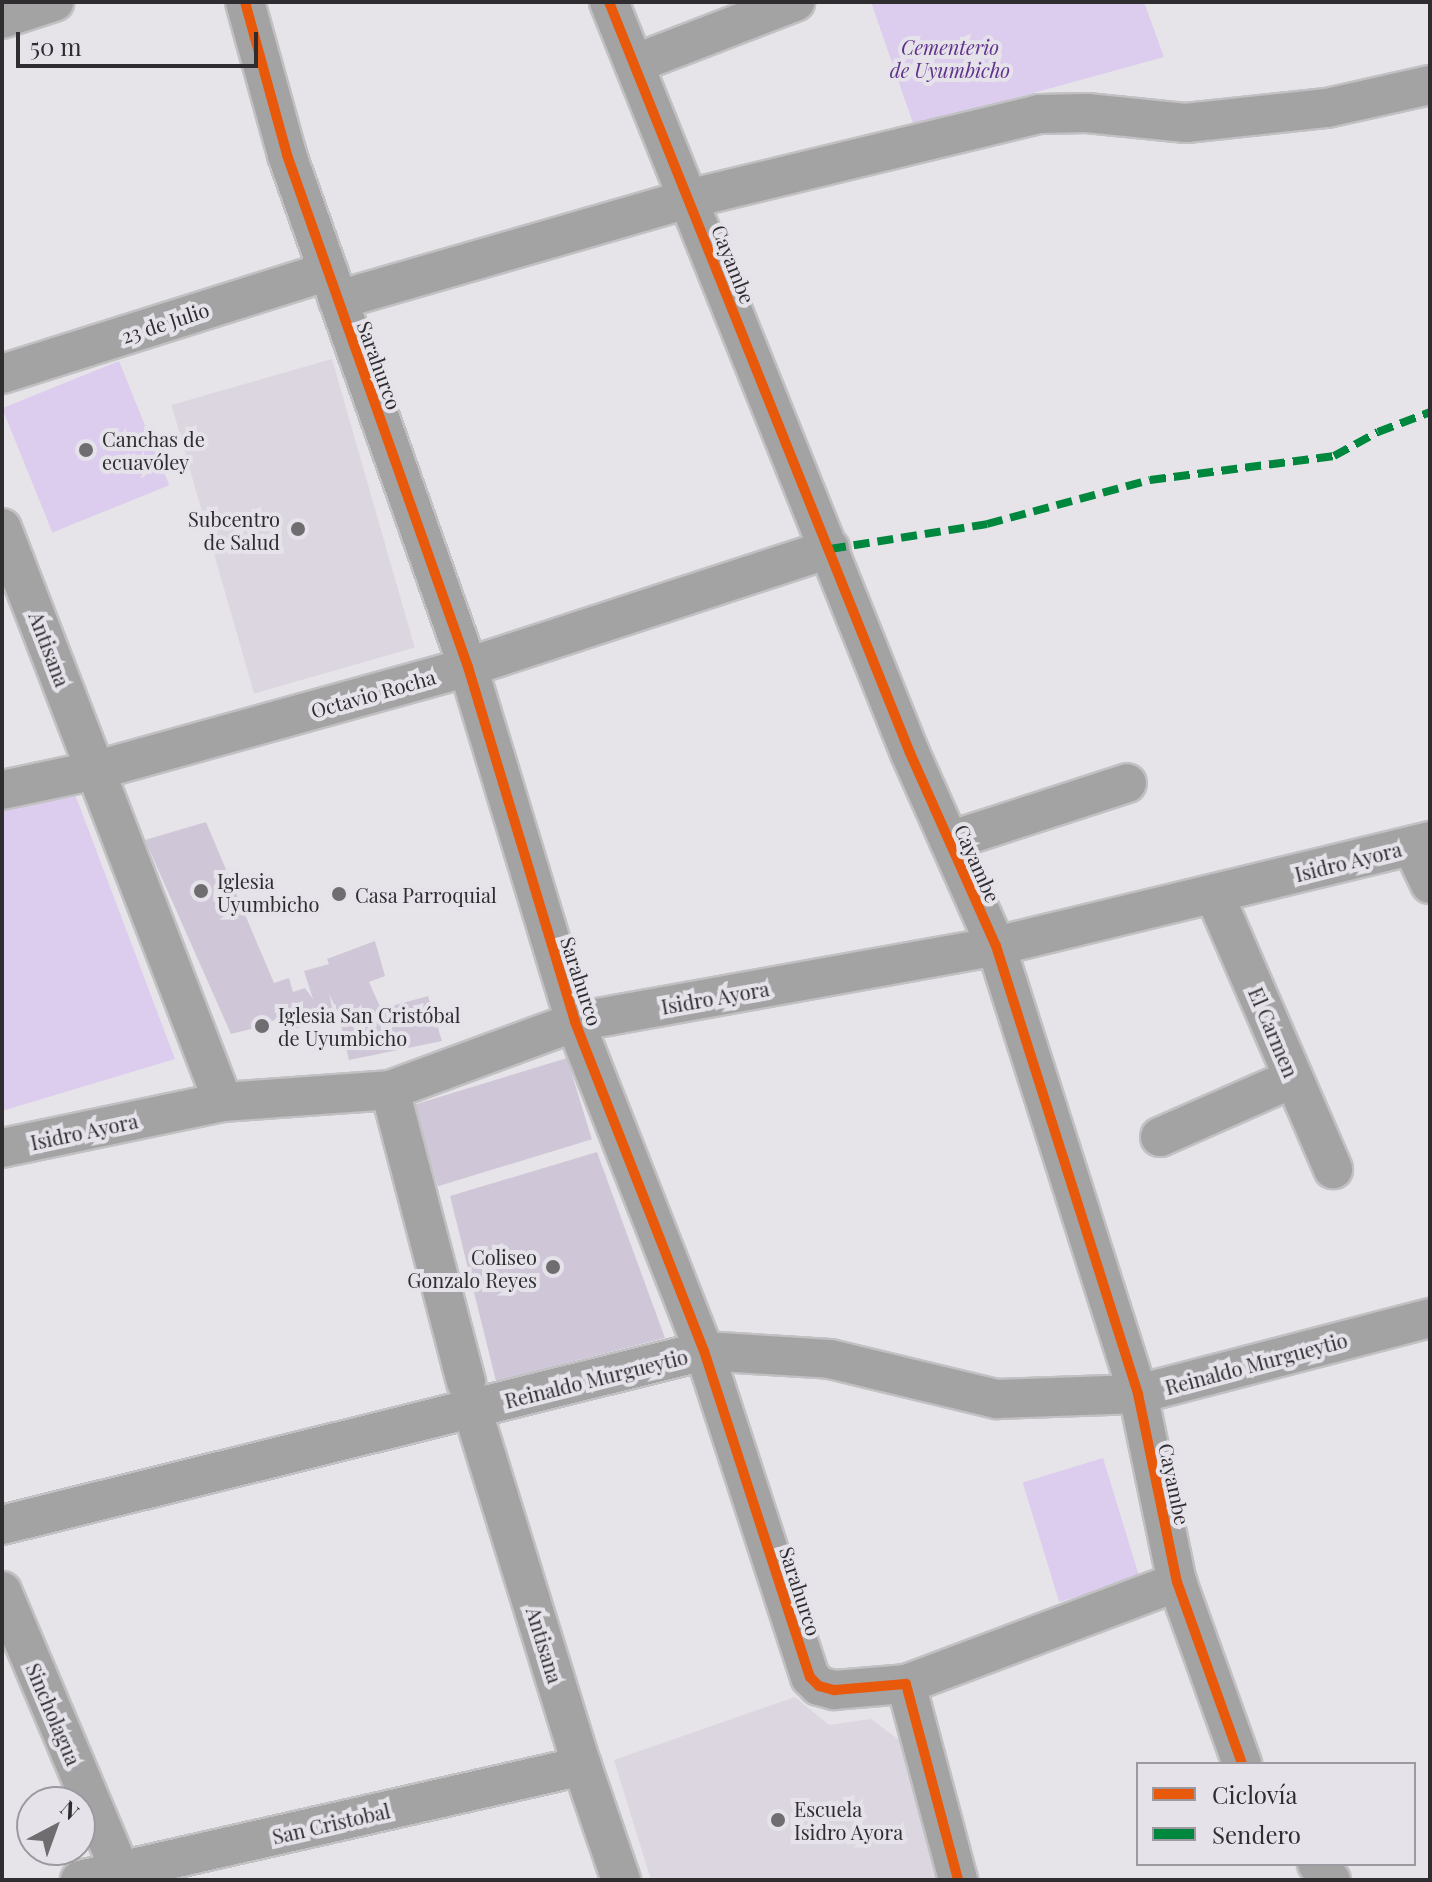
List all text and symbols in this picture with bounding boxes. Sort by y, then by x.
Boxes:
scale bar [20,16,262,66]
text: 50 m [30,30,82,62]
park label: Cementerio de Uyumbicho [890,35,1010,82]
street label: Cayambe [707,221,761,307]
street label: 23 de Julio [118,297,212,347]
street label: Sarahurco [353,318,407,412]
place label: Canchas de ecuavóley [102,426,205,473]
marker: Canchas de ecuavóley [77,441,95,459]
place label: Subcentro de Salud [188,506,280,553]
marker: Subcentro de Salud [287,518,309,540]
street label: Antisana [25,608,75,690]
street label: Octavio Rocha [308,664,438,722]
street label: Cayambe [950,820,1006,906]
street label: Isidro Ayora [1292,836,1404,886]
place label: Iglesia Uyumbicho [217,868,319,915]
marker: Iglesia Uyumbicho [192,882,210,900]
place label: Casa Parroquial [355,882,497,906]
marker: Casa Parroquial [330,885,348,903]
street label: Sarahurco [556,933,608,1029]
street label: Isidro Ayora [659,976,771,1018]
street label: El Carmen [1244,983,1304,1081]
place label: Iglesia San Cristóbal de Uyumbicho [278,1002,461,1049]
marker: Iglesia San Cristóbal de Uyumbicho [253,1017,271,1035]
street label: Isidro Ayora [28,1108,140,1154]
place label: Coliseo Gonzalo Reyes [407,1244,537,1291]
marker: Coliseo Gonzalo Reyes [544,1258,562,1276]
street label: Reinaldo Murgueytio [1162,1327,1350,1399]
street label: Reinaldo Murgueytio [502,1344,690,1412]
street label: Cayambe [1155,1441,1195,1527]
street label: Sarahurco [775,1543,827,1639]
street label: Antisana [522,1604,568,1686]
street label: Sincholagua [22,1659,86,1769]
legend [1136,1762,1416,1866]
text: Ciclovía [1212,1778,1298,1810]
north arrow [16,1786,96,1866]
text: N [55,1793,86,1826]
place label: Escuela Isidro Ayora [794,1796,904,1843]
street label: San Cristobal [270,1798,392,1848]
marker: Escuela Isidro Ayora [769,1811,787,1829]
text: Sendero [1212,1818,1301,1850]

